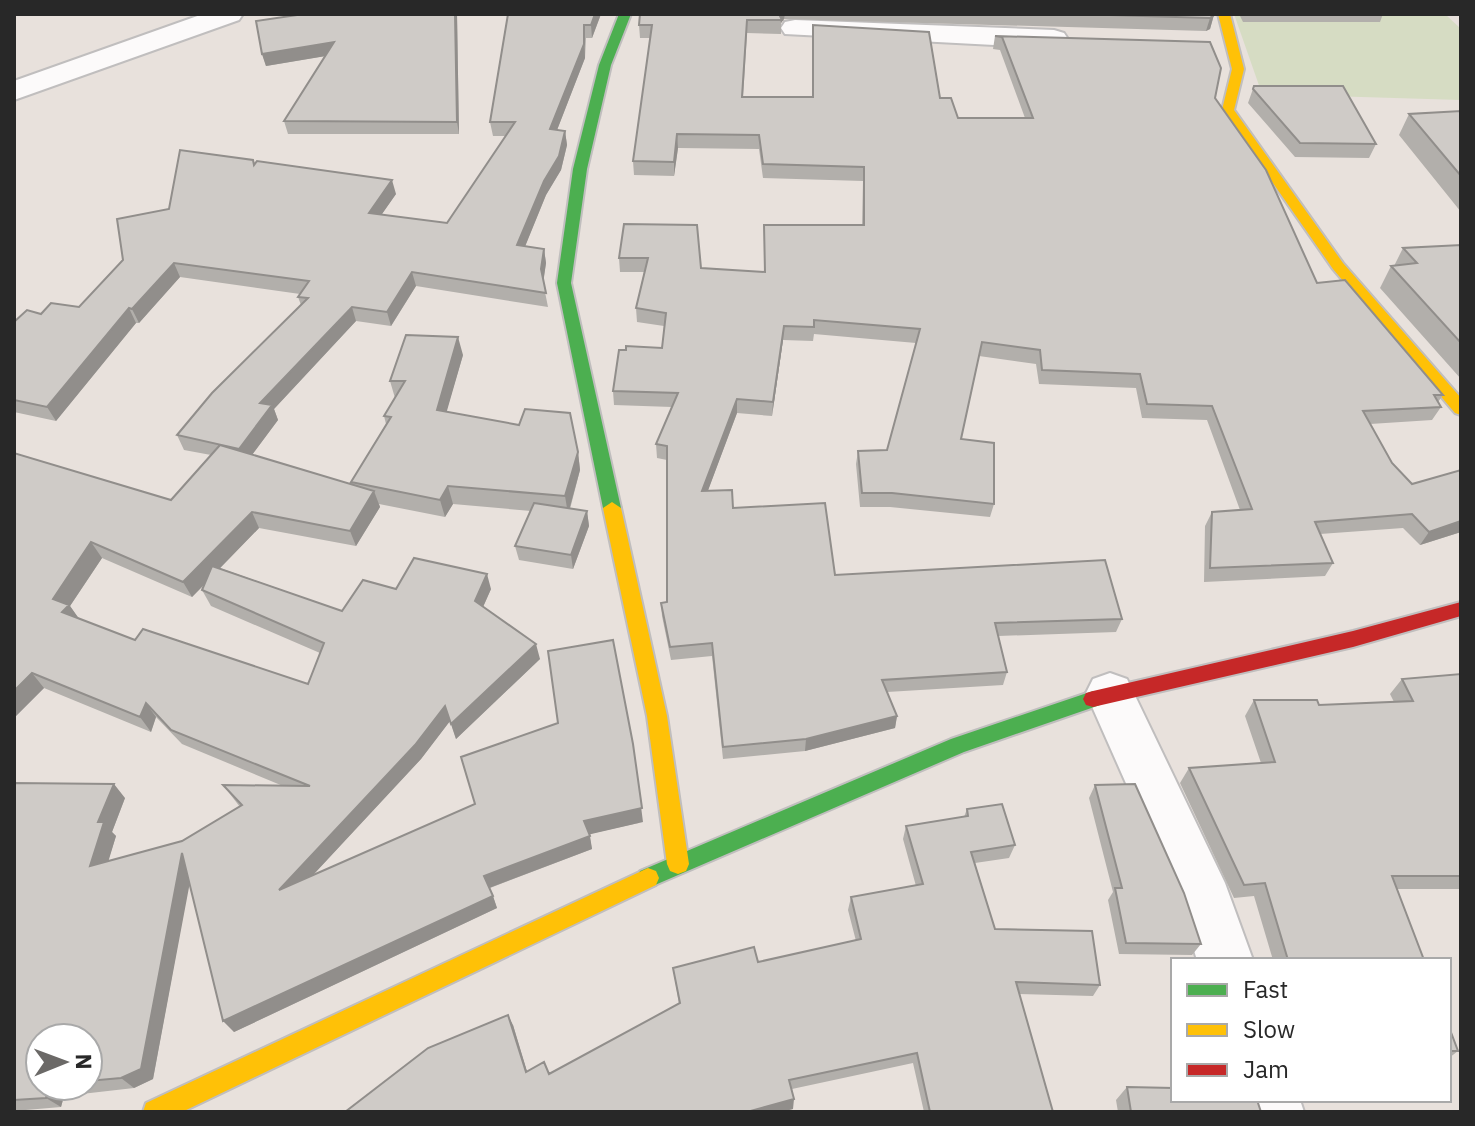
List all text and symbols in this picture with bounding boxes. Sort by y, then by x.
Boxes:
legend [1171,958,1451,1102]
text: Fast [1243,973,1288,1005]
text: Slow [1243,1013,1295,1045]
north arrow [24,1022,104,1102]
text: N [70,1053,99,1070]
text: Jam [1243,1053,1289,1085]

